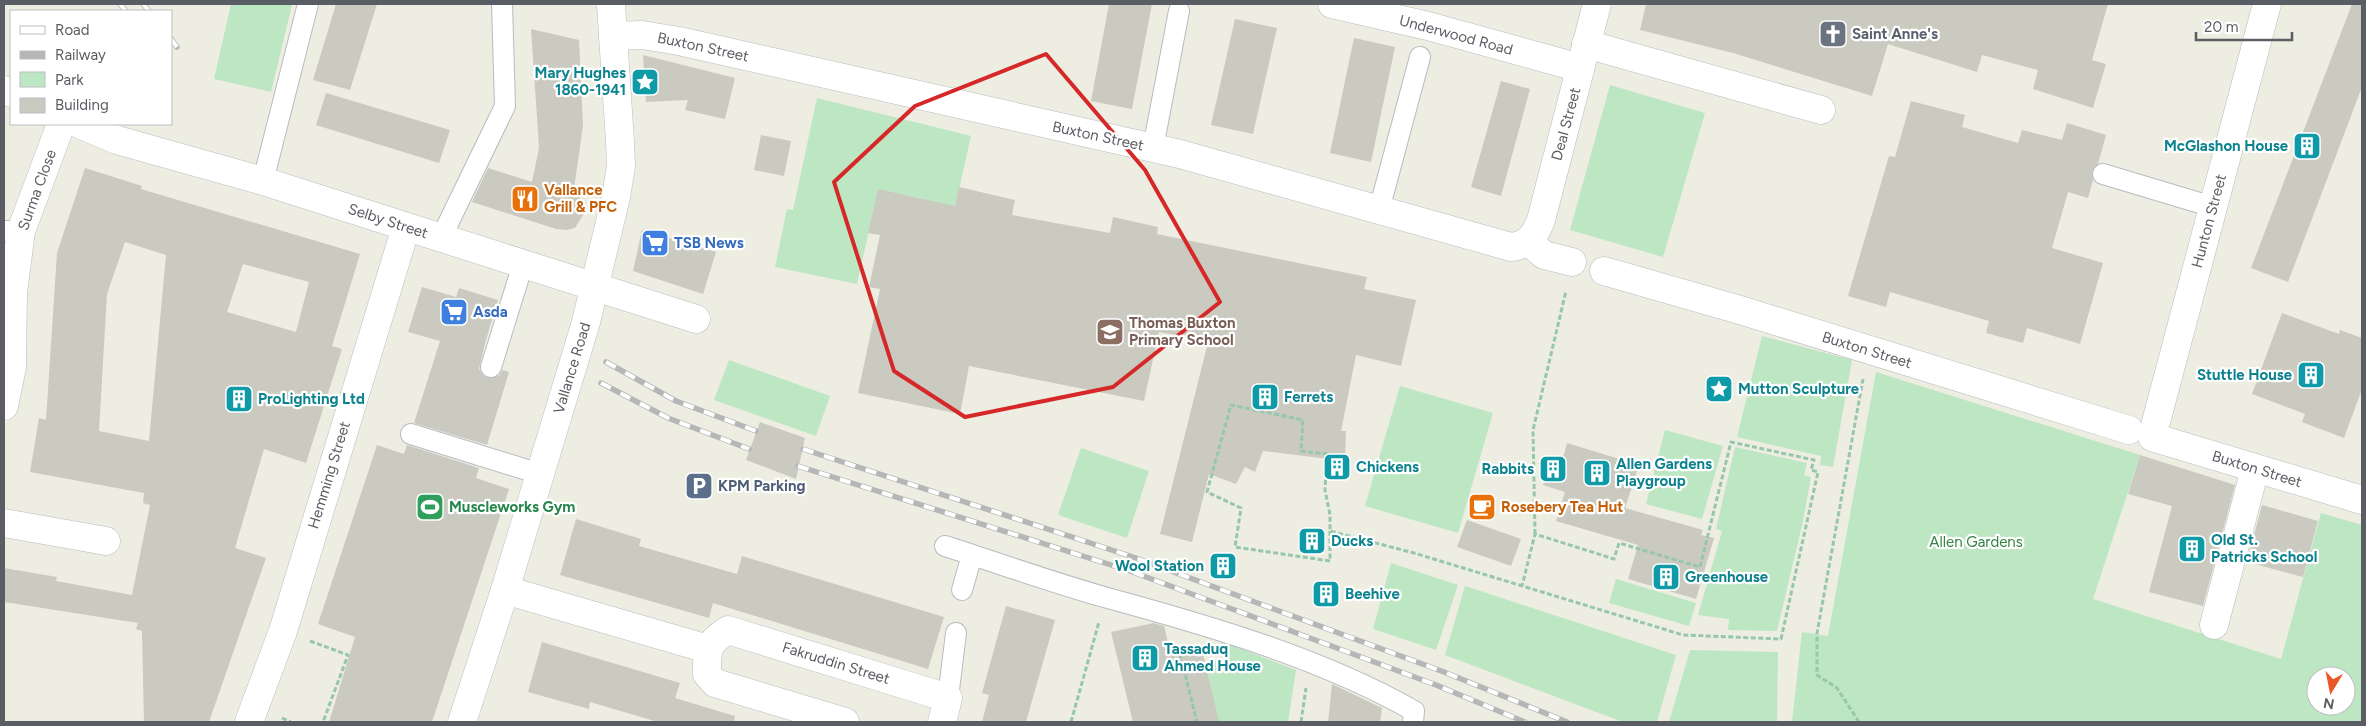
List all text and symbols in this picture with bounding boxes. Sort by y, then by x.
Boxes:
legend [10,10,172,125]
scale bar [2196,10,2292,42]
street label: Underwood Road [1397,11,1515,59]
text: 20 m [2204,18,2238,36]
church icon: Saint Anne's [1818,19,1848,49]
text: Road [55,21,90,39]
place label: Saint Anne's [1852,25,1938,43]
street label: Buxton Street [656,29,751,66]
text: Railway [55,46,106,64]
place label: Mary Hughes 1860-1941 [535,64,626,99]
place icon: Mary Hughes 1860-1941 [630,67,660,97]
text: Park [55,71,84,89]
street label: Deal Street [1548,85,1585,163]
text: Building [55,96,109,114]
street label: Buxton Street [1051,118,1146,155]
building icon: McGlashon House [2292,131,2322,161]
place label: McGlashon House [2164,137,2289,155]
street label: Surma Close [14,147,60,233]
street label: Hunton Street [2188,172,2230,270]
place label: Vallance Grill & PFC [544,181,617,216]
restaurant icon: Vallance Grill & PFC [510,184,540,214]
street label: Selby Street [346,200,431,242]
supermarket icon: TSB News [640,228,670,258]
place label: TSB News [674,234,744,252]
supermarket icon: Asda [439,297,469,327]
place label: Asda [473,303,508,321]
place label: Thomas Buxton Primary School [1129,314,1236,349]
school or university icon: Thomas Buxton Primary School [1095,317,1125,347]
street label: Vallance Road [550,320,594,416]
street label: Buxton Street [1820,328,1914,372]
building icon: Stuttle House [2296,360,2326,390]
place label: Stuttle House [2197,366,2293,384]
place icon: Mutton Sculpture [1704,374,1734,404]
place label: Mutton Sculpture [1738,380,1860,398]
building icon: Ferrets [1250,382,1280,412]
building icon: ProLighting Ltd [224,384,254,414]
place label: Ferrets [1284,388,1333,406]
place label: ProLighting Ltd [258,390,365,408]
street label: Hemming Street [304,419,354,531]
street label: Buxton Street [2210,447,2304,491]
building icon: Chickens [1322,452,1352,482]
building icon: Rabbits [1538,454,1568,484]
place label: Allen Gardens Playgroup [1616,455,1712,490]
place label: Chickens [1356,458,1419,476]
building icon: Allen Gardens Playgroup [1582,458,1612,488]
place label: Rabbits [1481,460,1534,478]
parking icon: KPM Parking [684,471,714,501]
place label: KPM Parking [718,477,806,495]
sports icon: Muscleworks Gym [415,492,445,522]
cafe icon: Rosebery Tea Hut [1467,492,1497,522]
place label: Muscleworks Gym [449,498,575,516]
place label: Rosebery Tea Hut [1501,498,1623,516]
building icon: Ducks [1297,526,1327,556]
place label: Old St. Patricks School [2211,531,2317,566]
place label: Ducks [1331,532,1373,550]
park label: Allen Gardens [1929,533,2023,551]
building icon: Old St. Patricks School [2177,534,2207,564]
building icon: Wool Station [1208,551,1238,581]
place label: Wool Station [1115,557,1204,575]
building icon: Greenhouse [1651,562,1681,592]
place label: Greenhouse [1685,568,1769,586]
building icon: Beehive [1311,579,1341,609]
place label: Beehive [1345,585,1400,603]
street label: Fakruddin Street [780,638,892,688]
place label: Tassaduq Ahmed House [1164,640,1262,675]
building icon: Tassaduq Ahmed House [1130,643,1160,673]
north arrow [2306,666,2356,716]
text: N [2322,694,2336,713]

